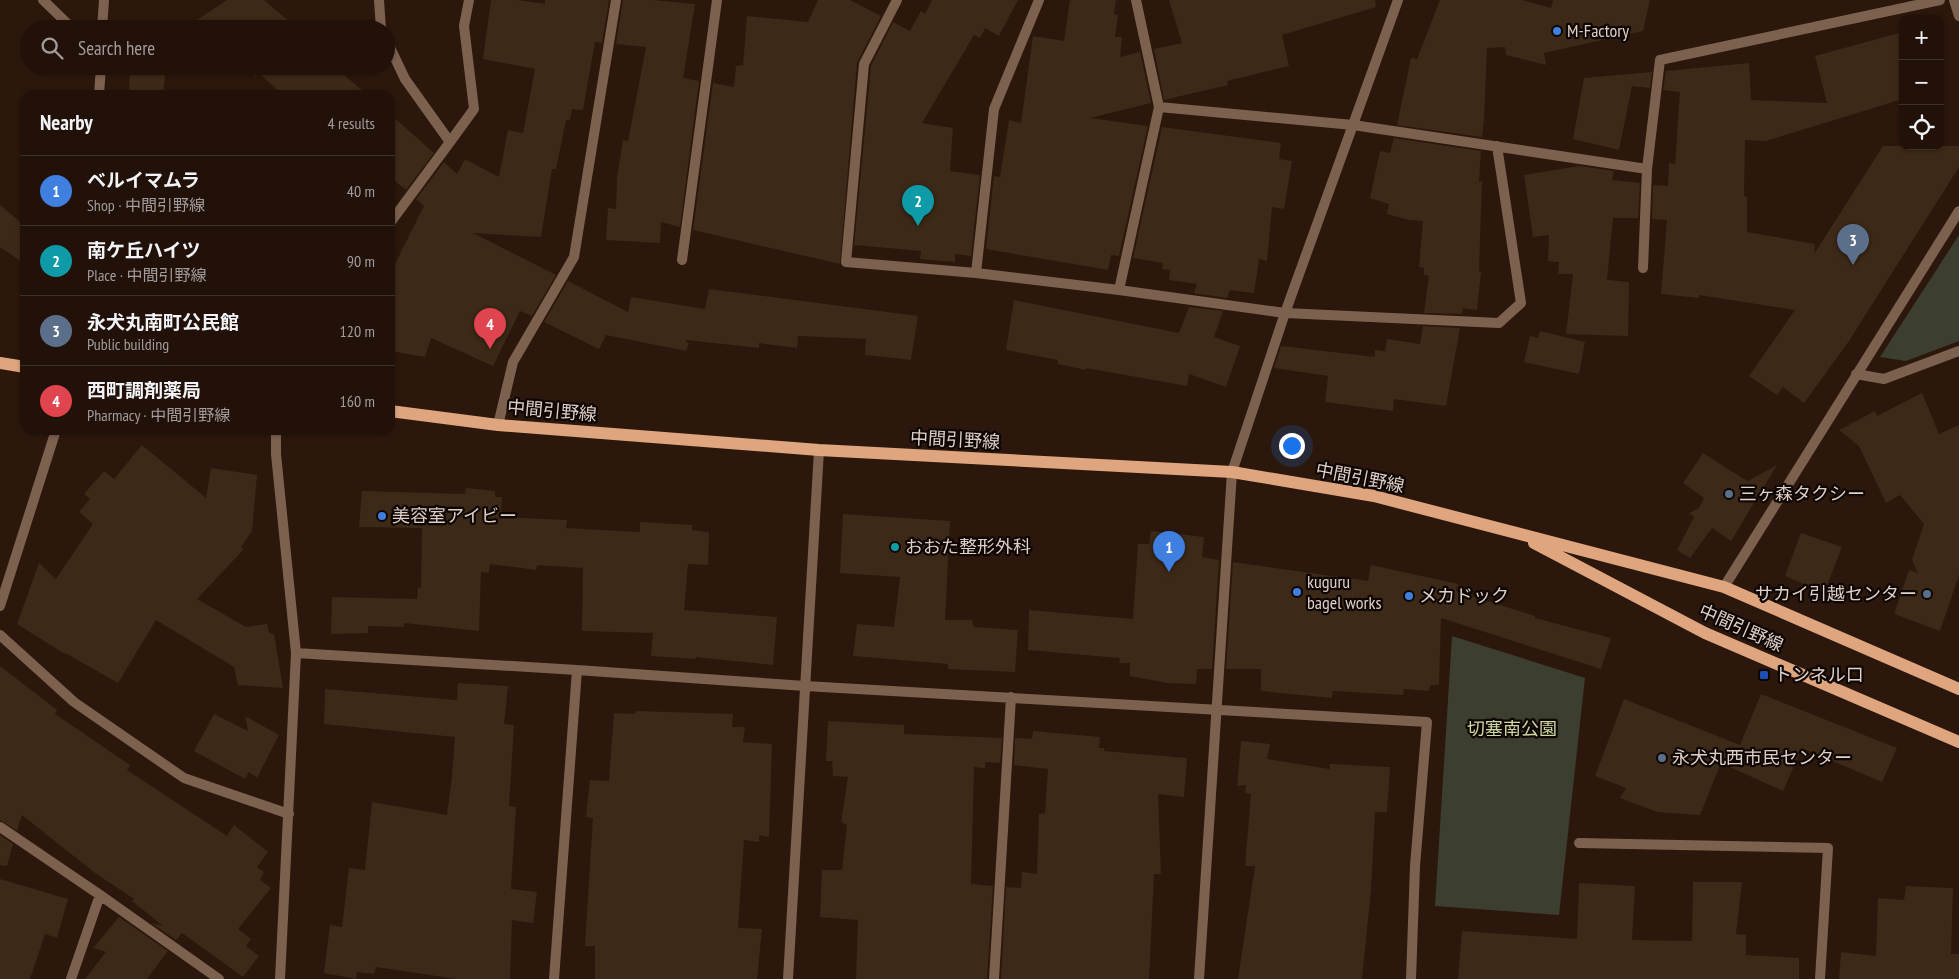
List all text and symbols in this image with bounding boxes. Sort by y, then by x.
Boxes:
map controls [1899,15,1944,150]
button: + [1899,15,1944,60]
place label: M-Factory [1567,19,1629,42]
search box [20,20,395,75]
marker: M-Factory [1551,25,1563,37]
icon: search [38,34,66,62]
text: Search here [78,36,155,60]
button: − [1899,60,1944,105]
button: locate [1899,105,1944,150]
text: Nearby [40,109,93,136]
text: 4 results [328,113,375,133]
text: ベルイマムラ [87,168,200,192]
text: 1 [52,181,60,201]
text: 40 m [347,181,375,201]
pin: 2 [902,185,934,226]
text: Shop · 中間引野線 [87,195,205,215]
pin: 3 [1837,224,1869,265]
text: 南ケ丘ハイツ [87,238,201,262]
text: 2 [52,251,60,271]
text: 90 m [347,251,375,271]
text: Place · 中間引野線 [87,265,207,285]
pin: 4 [474,308,506,349]
text: 永犬丸南町公民館 [87,310,239,334]
text: 3 [52,321,60,341]
text: 120 m [340,321,375,341]
text: Public building [87,334,169,354]
text: 西町調剤薬局 [87,378,201,402]
text: 4 [52,391,60,411]
text: 160 m [340,391,375,411]
street label: 中間引野線 [506,395,598,426]
text: Pharmacy · 中間引野線 [87,405,230,425]
street label: 中間引野線 [909,426,1001,453]
your location [1279,433,1305,459]
street label: 中間引野線 [1314,458,1406,497]
place label: 三ヶ森タクシー [1739,482,1865,505]
marker: 三ヶ森タクシー [1723,488,1735,500]
place label: 美容室アイビー [392,504,517,527]
marker: 美容室アイビー [376,510,388,522]
pin: 1 [1153,531,1185,572]
place label: おおた整形外科 [905,535,1031,558]
marker: おおた整形外科 [889,541,901,553]
place label: kuguru bagel works [1307,570,1381,614]
place label: サカイ引越センター [1755,582,1917,605]
place label: メカドック [1419,584,1509,607]
marker: kuguru bagel works [1291,586,1303,598]
marker: サカイ引越センター [1921,588,1933,600]
marker: メカドック [1403,590,1415,602]
street label: 中間引野線 [1695,599,1787,656]
place label: トンネル口 [1774,663,1864,686]
marker: トンネル口 [1758,669,1770,681]
park label: 切塞南公園 [1467,717,1557,740]
place label: 永犬丸西市民センター [1672,746,1852,769]
marker: 永犬丸西市民センター [1656,752,1668,764]

